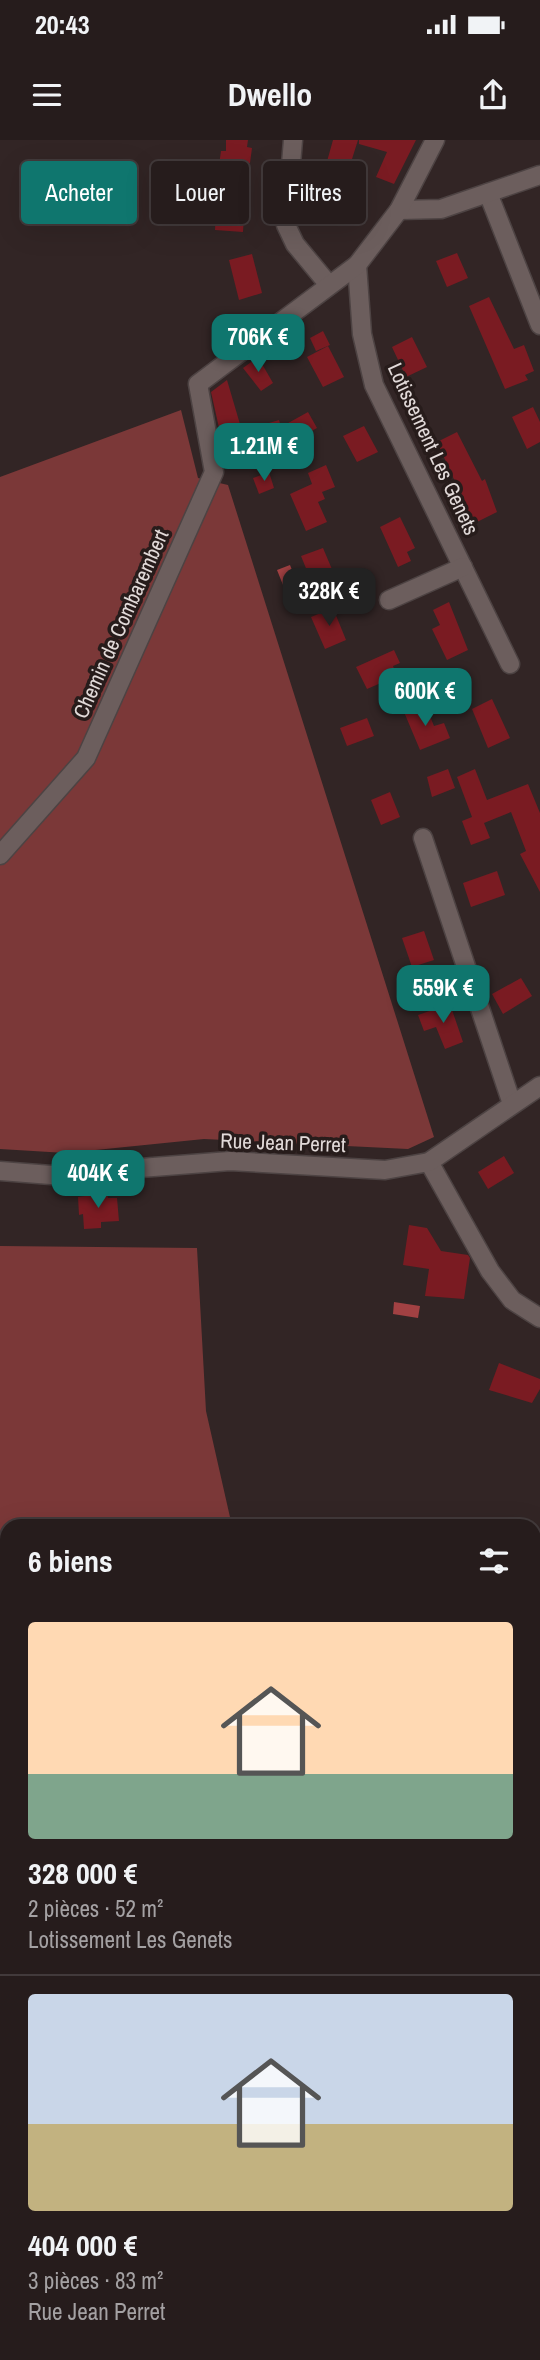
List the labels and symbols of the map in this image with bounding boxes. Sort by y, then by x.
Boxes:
pin: 706K € [201,314,315,374]
street label: Lotissement Les Genets [381,358,486,540]
pin: 1.21M € [199,424,329,483]
street label: Chemin de Combarembert [66,525,175,723]
pin: 328K € [272,568,386,628]
pin: 600K € [368,668,482,728]
pin: 559K € [386,966,500,1025]
street label: Rue Jean Perret [220,1126,346,1159]
pin: 404K € [41,1150,155,1210]

